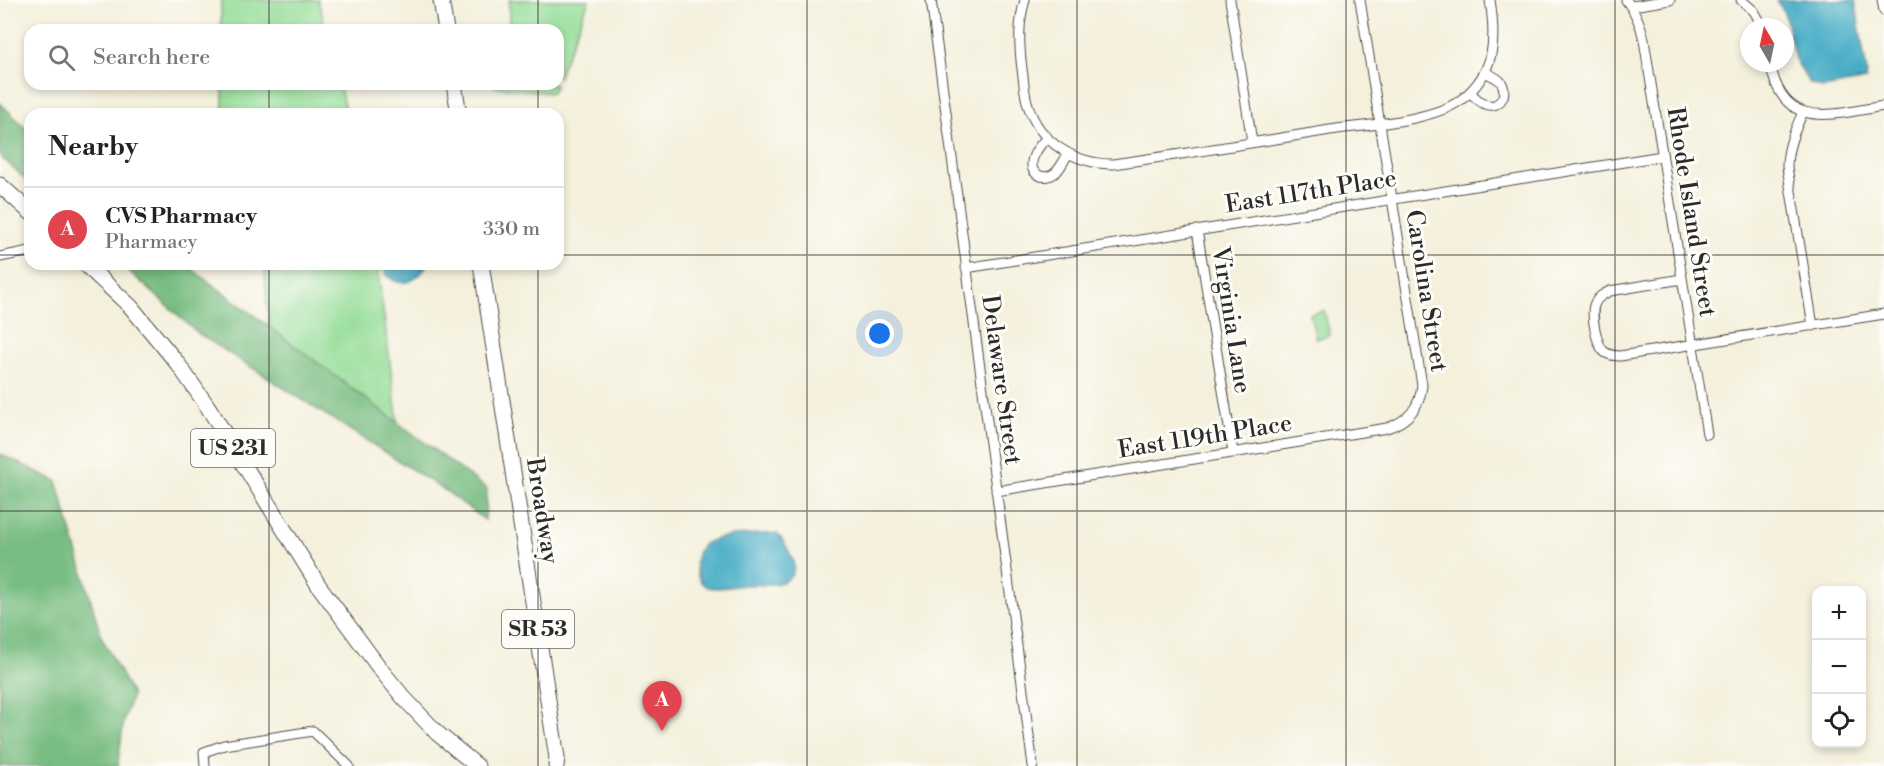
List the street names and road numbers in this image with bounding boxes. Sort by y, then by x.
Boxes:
street label: Rhode Island Street [1660,105,1722,320]
street label: East 117th Place [1223,164,1399,220]
street label: Carolina Street [1398,208,1454,375]
street label: Virginia Lane [1204,244,1257,395]
street label: Delaware Street [974,293,1028,467]
street label: East 119th Place [1116,408,1294,466]
road number: US 231 [191,429,275,467]
street label: Broadway [519,455,565,566]
road number: SR 53 [502,610,574,648]

